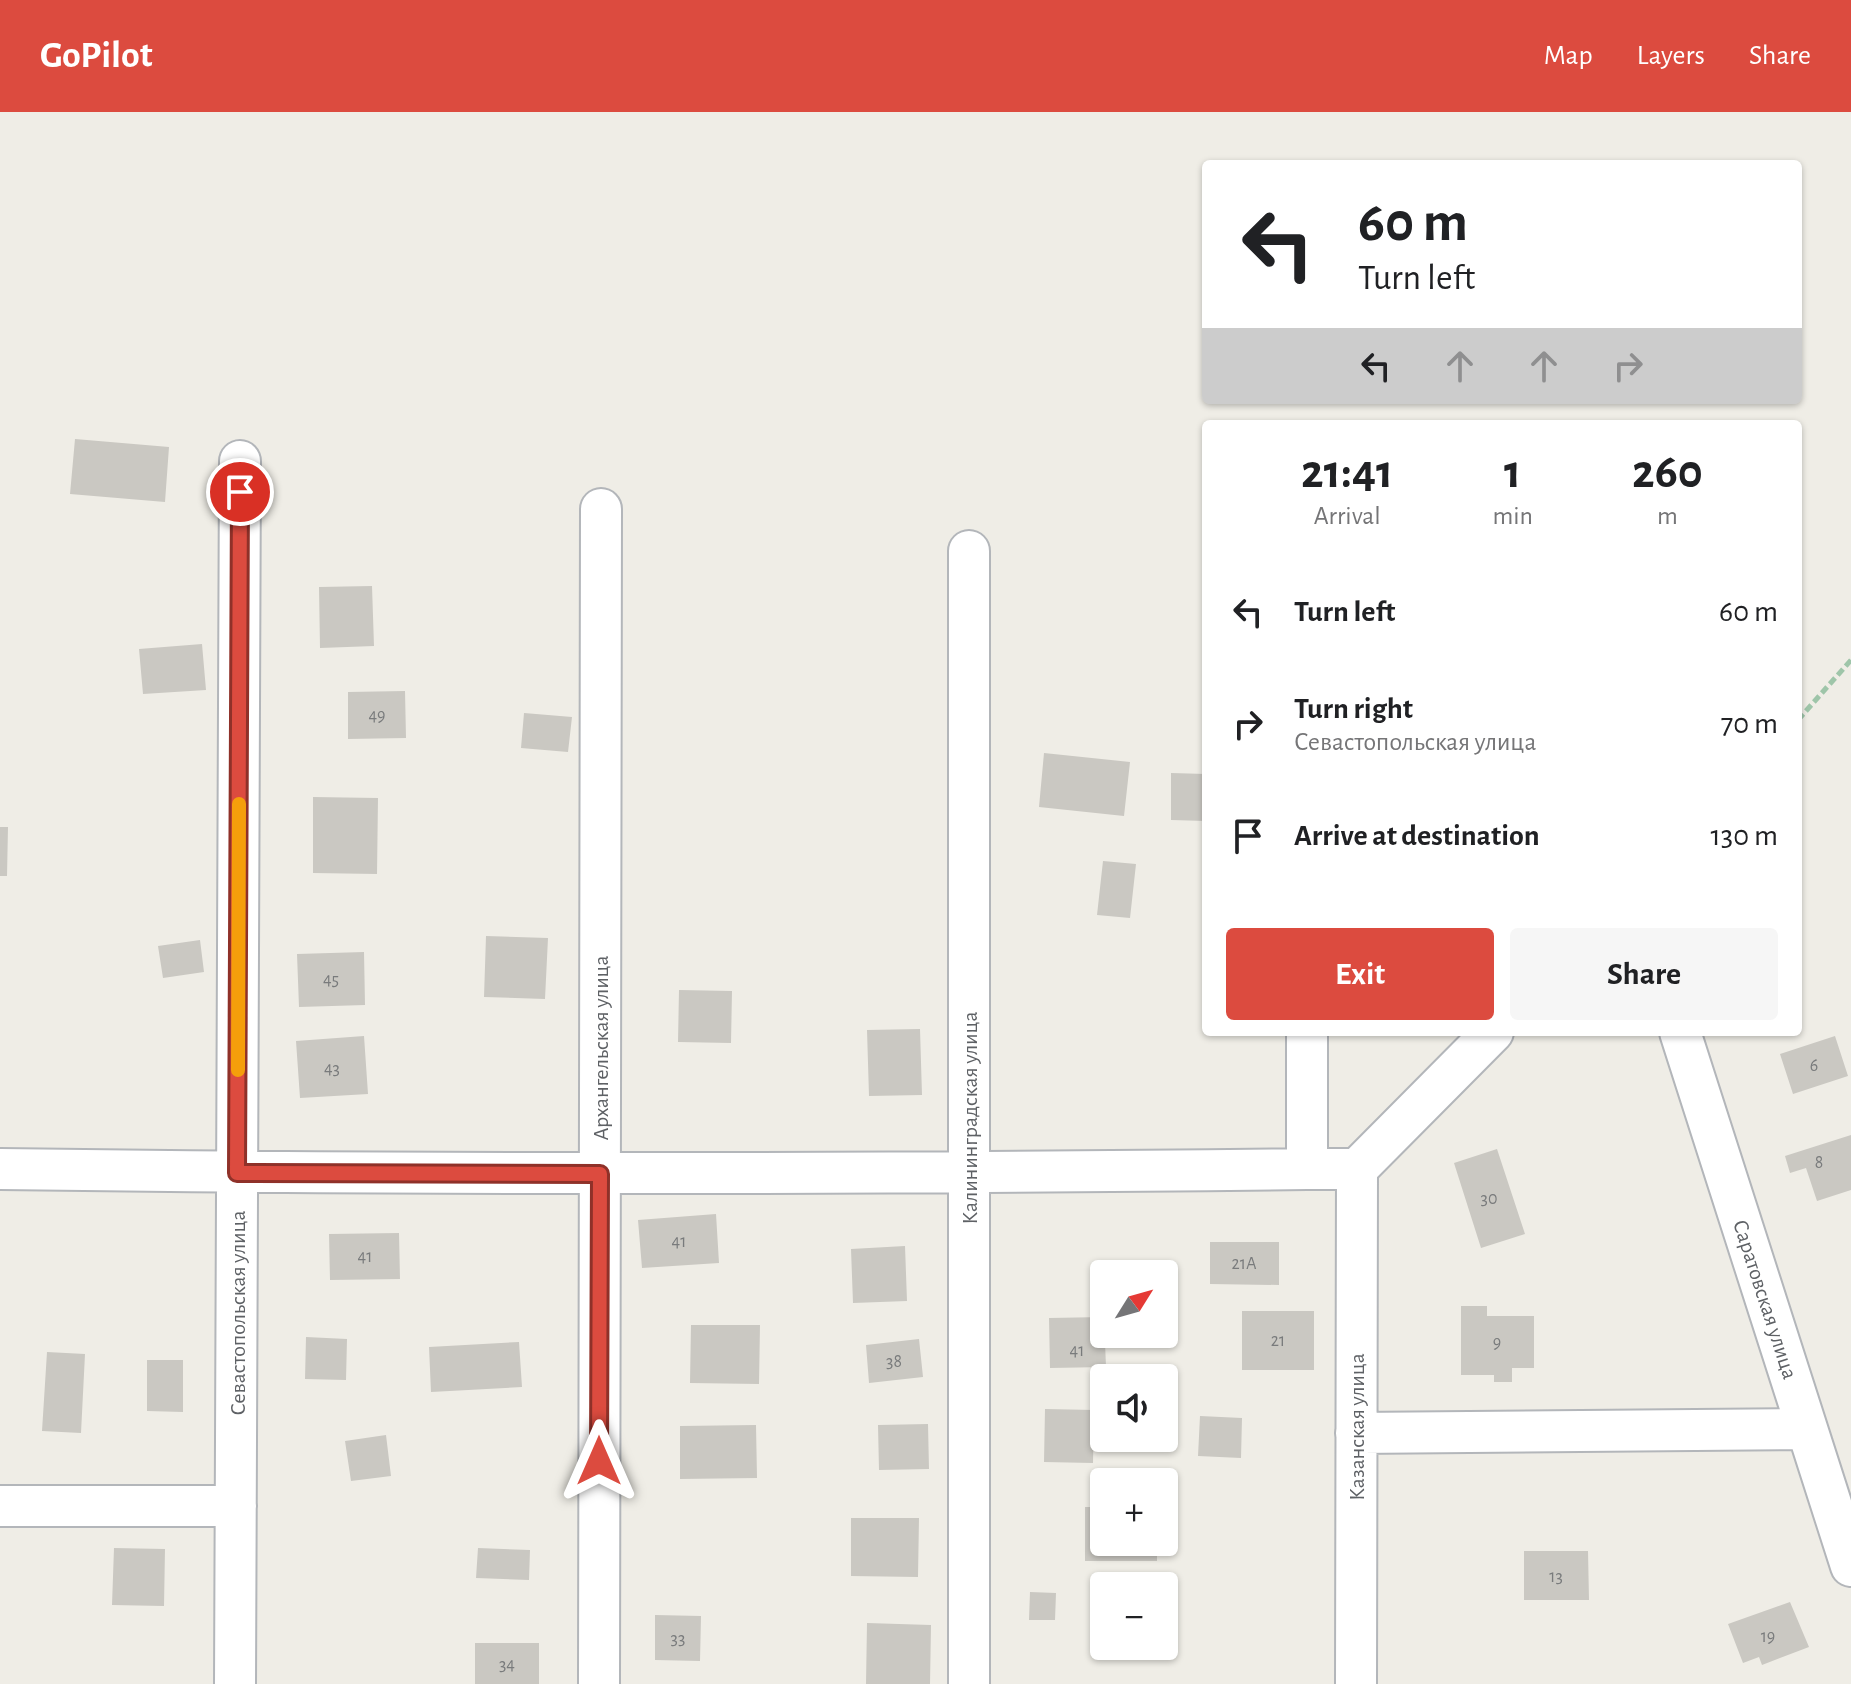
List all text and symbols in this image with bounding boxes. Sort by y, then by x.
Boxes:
text: GoPilot [40,37,153,75]
text: Map [1544,42,1593,70]
text: Layers [1637,42,1705,70]
text: Share [1749,42,1811,70]
icon: left [1226,192,1330,296]
text: 60 m [1358,195,1468,251]
text: Turn left [1358,260,1475,296]
icon: left [1354,344,1398,388]
icon: ahead [1438,344,1482,388]
icon: ahead [1522,344,1566,388]
icon: right [1606,344,1650,388]
text: 21:41 [1301,449,1393,497]
text: 1 [1504,449,1521,497]
text: 260 [1632,449,1703,497]
pin [206,458,274,526]
icon: arrive [218,470,262,514]
text: Arrival [1314,503,1381,529]
text: min [1492,503,1533,529]
text: m [1657,503,1678,529]
icon: left [1226,590,1270,634]
text: Turn left [1294,597,1395,627]
text: 60 m [1719,597,1778,627]
text: Turn right [1294,694,1413,724]
icon: right [1226,702,1270,746]
house number: 49 [368,707,386,725]
text: 70 m [1721,709,1778,739]
text: Севастопольская улица [1294,729,1536,755]
icon: arrive [1226,814,1270,858]
text: Arrive at destination [1294,821,1540,851]
text: 130 m [1711,821,1778,851]
button: Exit [1226,928,1494,1020]
button: Share [1510,928,1778,1020]
street label: Архангельская улица [590,955,612,1141]
house number: 45 [323,971,339,989]
street label: Калининградская улица [959,1011,981,1225]
house number: 6 [1810,1057,1818,1075]
house number: 43 [324,1060,340,1078]
house number: 8 [1815,1154,1823,1172]
house number: 30 [1481,1190,1497,1208]
street label: Севастопольская улица [227,1210,249,1416]
street label: Саратовская улица [1729,1217,1801,1382]
house number: 41 [672,1233,686,1251]
house number: 41 [358,1248,372,1266]
house number: 21А [1232,1255,1257,1273]
north arrow [1090,1260,1178,1348]
map controls [1090,1260,1178,1660]
house number: 21 [1271,1332,1285,1350]
house number: 9 [1493,1334,1501,1352]
house number: 41 [1070,1342,1084,1360]
house number: 38 [886,1353,902,1371]
street label: Казанская улица [1346,1353,1368,1501]
button: sound [1090,1364,1178,1452]
position arrow [557,1419,641,1503]
button: + [1090,1468,1178,1556]
house number: 13 [1549,1568,1563,1586]
button: − [1090,1572,1178,1660]
house number: 19 [1761,1628,1775,1646]
house number: 33 [671,1630,685,1648]
house number: 34 [499,1656,515,1674]

